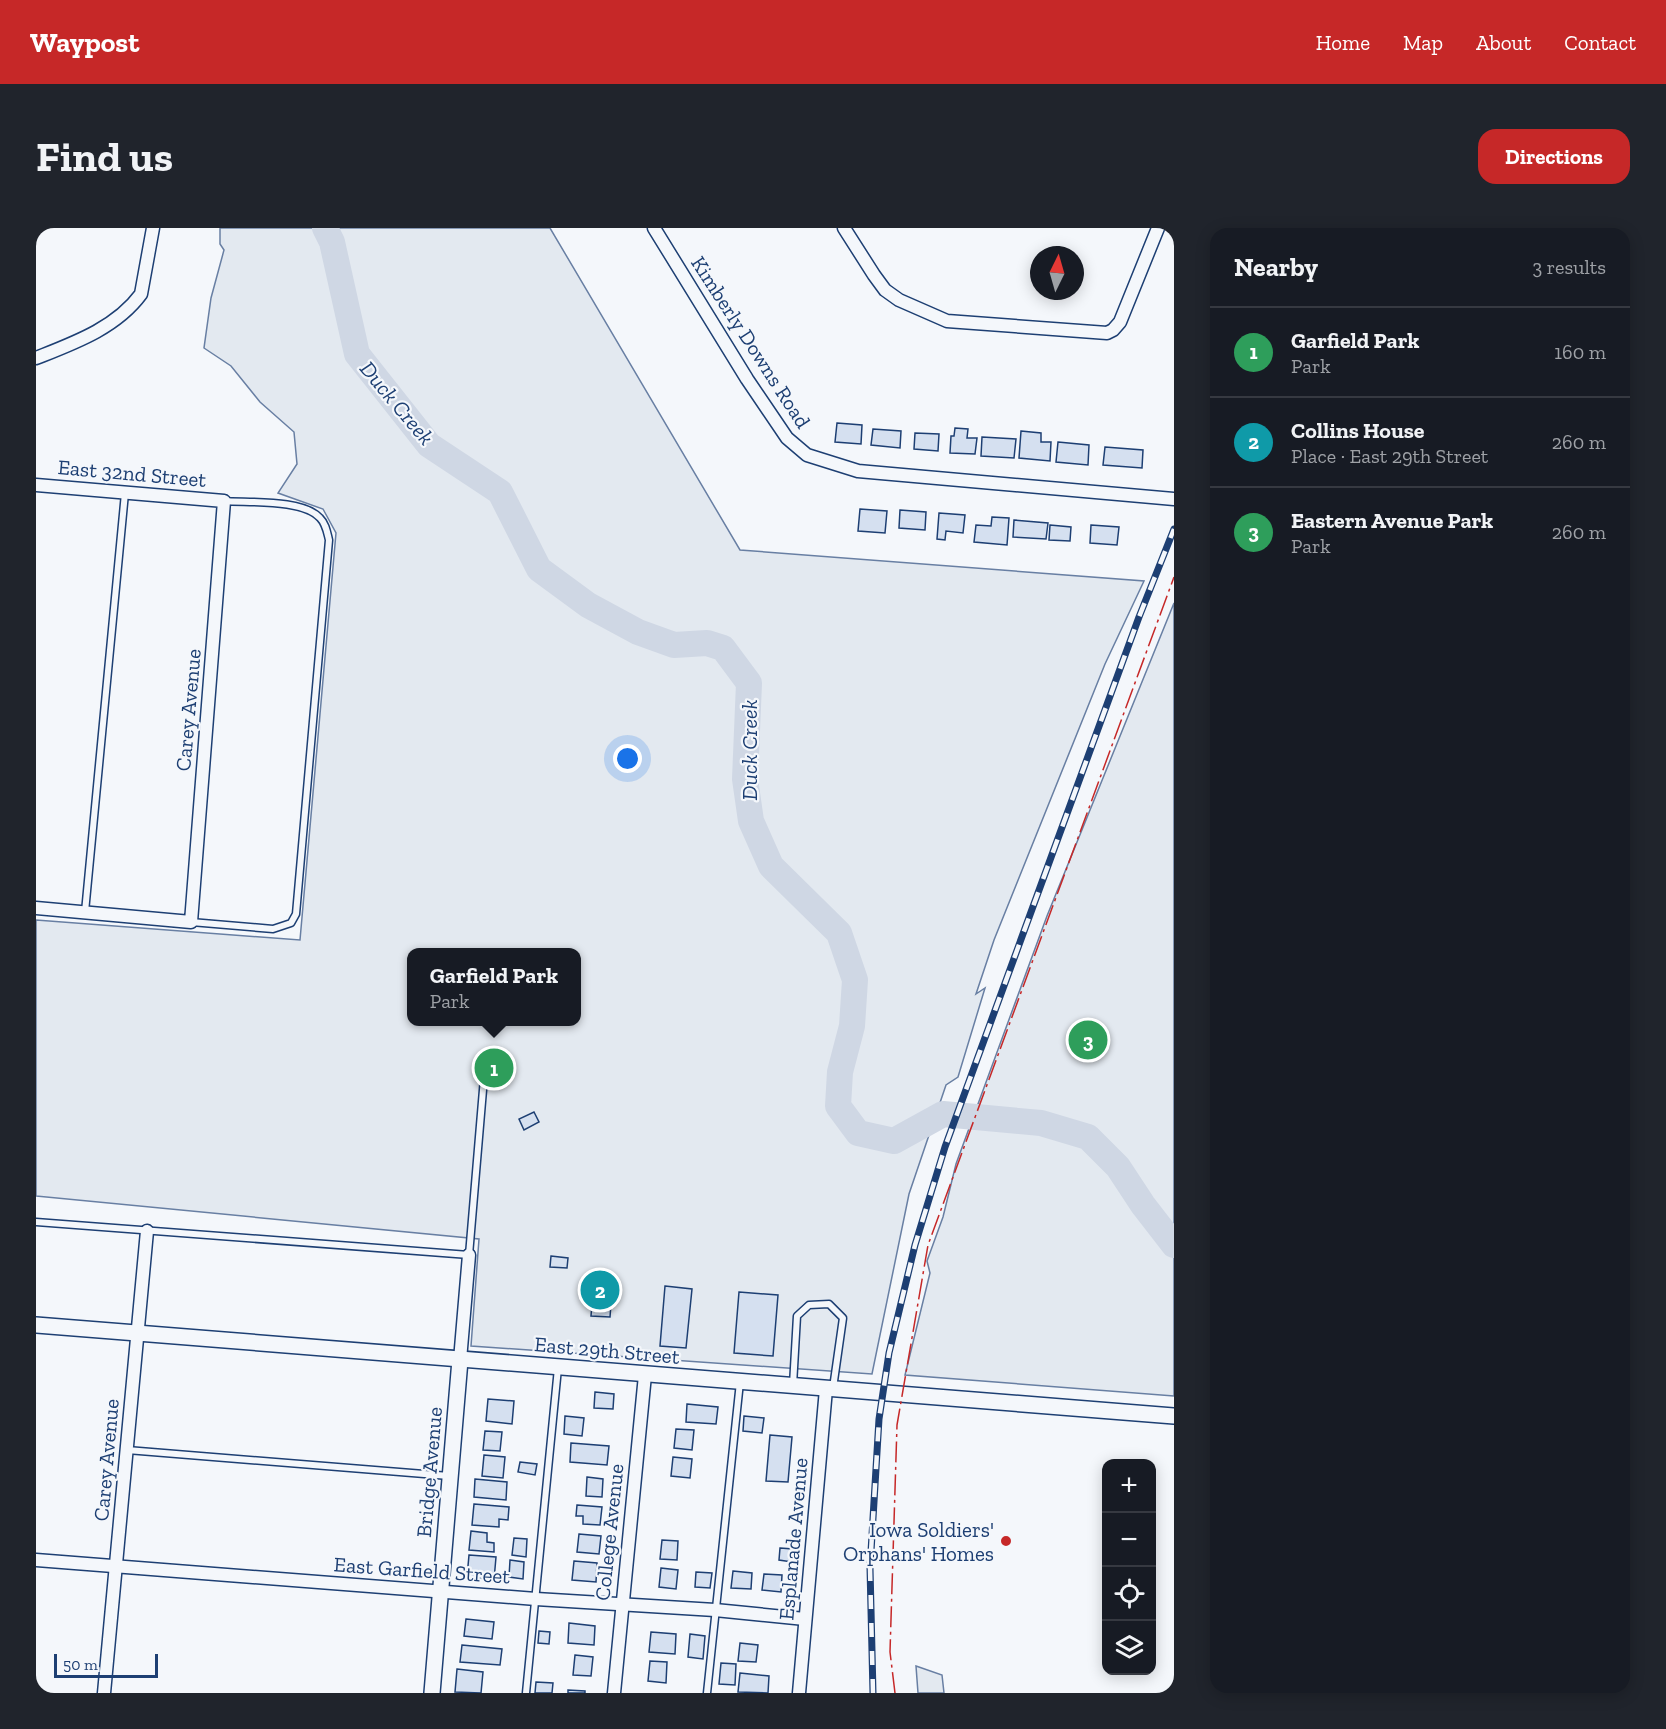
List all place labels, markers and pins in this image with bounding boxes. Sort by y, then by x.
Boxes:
pin: 3 [1068,1018,1108,1062]
pin: 1 [474,1046,514,1090]
pin: 2 [580,1268,620,1312]
place label: Iowa Soldiers' Orphans' Homes [843,1517,994,1566]
marker: Iowa Soldiers' Orphans' Homes [999,1534,1013,1548]

